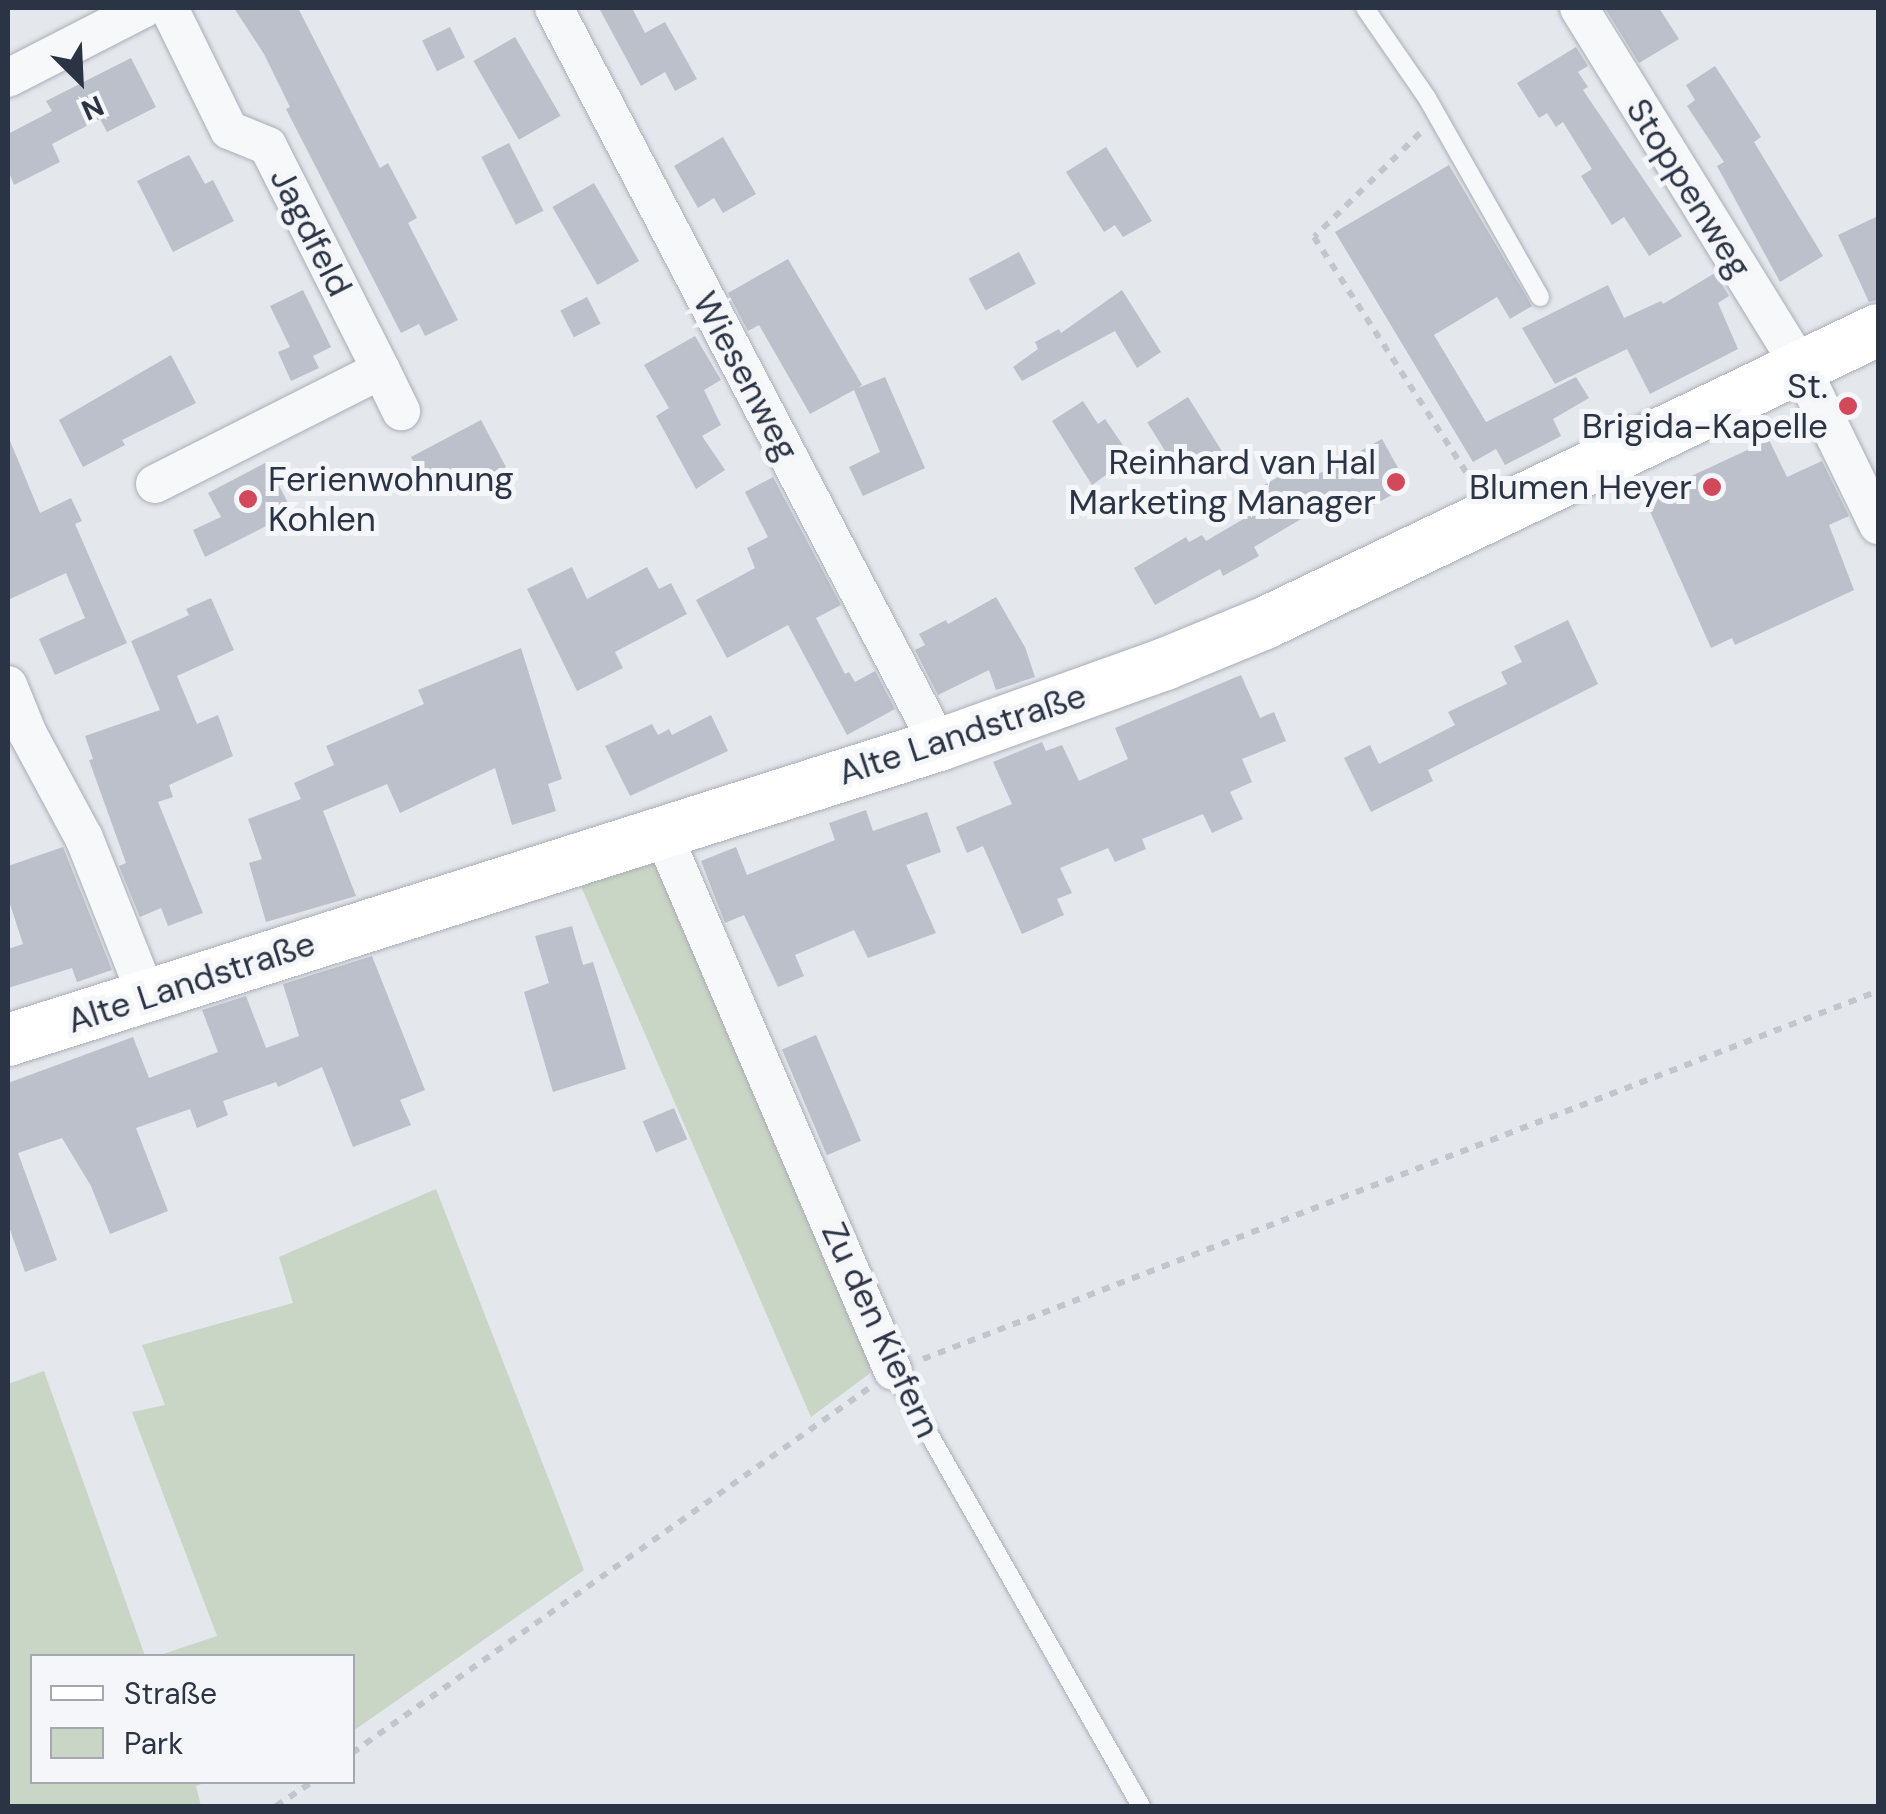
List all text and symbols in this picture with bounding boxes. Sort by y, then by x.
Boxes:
north arrow [30,30,130,130]
text: N [76,87,109,129]
street label: Stoppenweg [1617,91,1761,285]
street label: Jagdfeld [261,161,361,303]
street label: Wiesenweg [684,284,808,468]
place label: St. Brigida-Kapelle [1582,365,1828,447]
marker: St. Brigida-Kapelle [1837,395,1859,417]
place label: Reinhard van Hal Marketing Manager [1069,441,1376,523]
place label: Ferienwohnung Kohlen [268,458,514,540]
place label: Blumen Heyer [1469,466,1692,508]
marker: Reinhard van Hal Marketing Manager [1385,471,1407,493]
marker: Blumen Heyer [1701,476,1723,498]
marker: Ferienwohnung Kohlen [237,488,259,510]
street label: Alte Landstraße [833,674,1091,794]
street label: Alte Landstraße [62,922,320,1042]
street label: Zu den Kiefern [813,1216,949,1444]
legend [30,1654,355,1784]
text: Straße [124,1674,217,1713]
text: Park [124,1724,183,1763]

